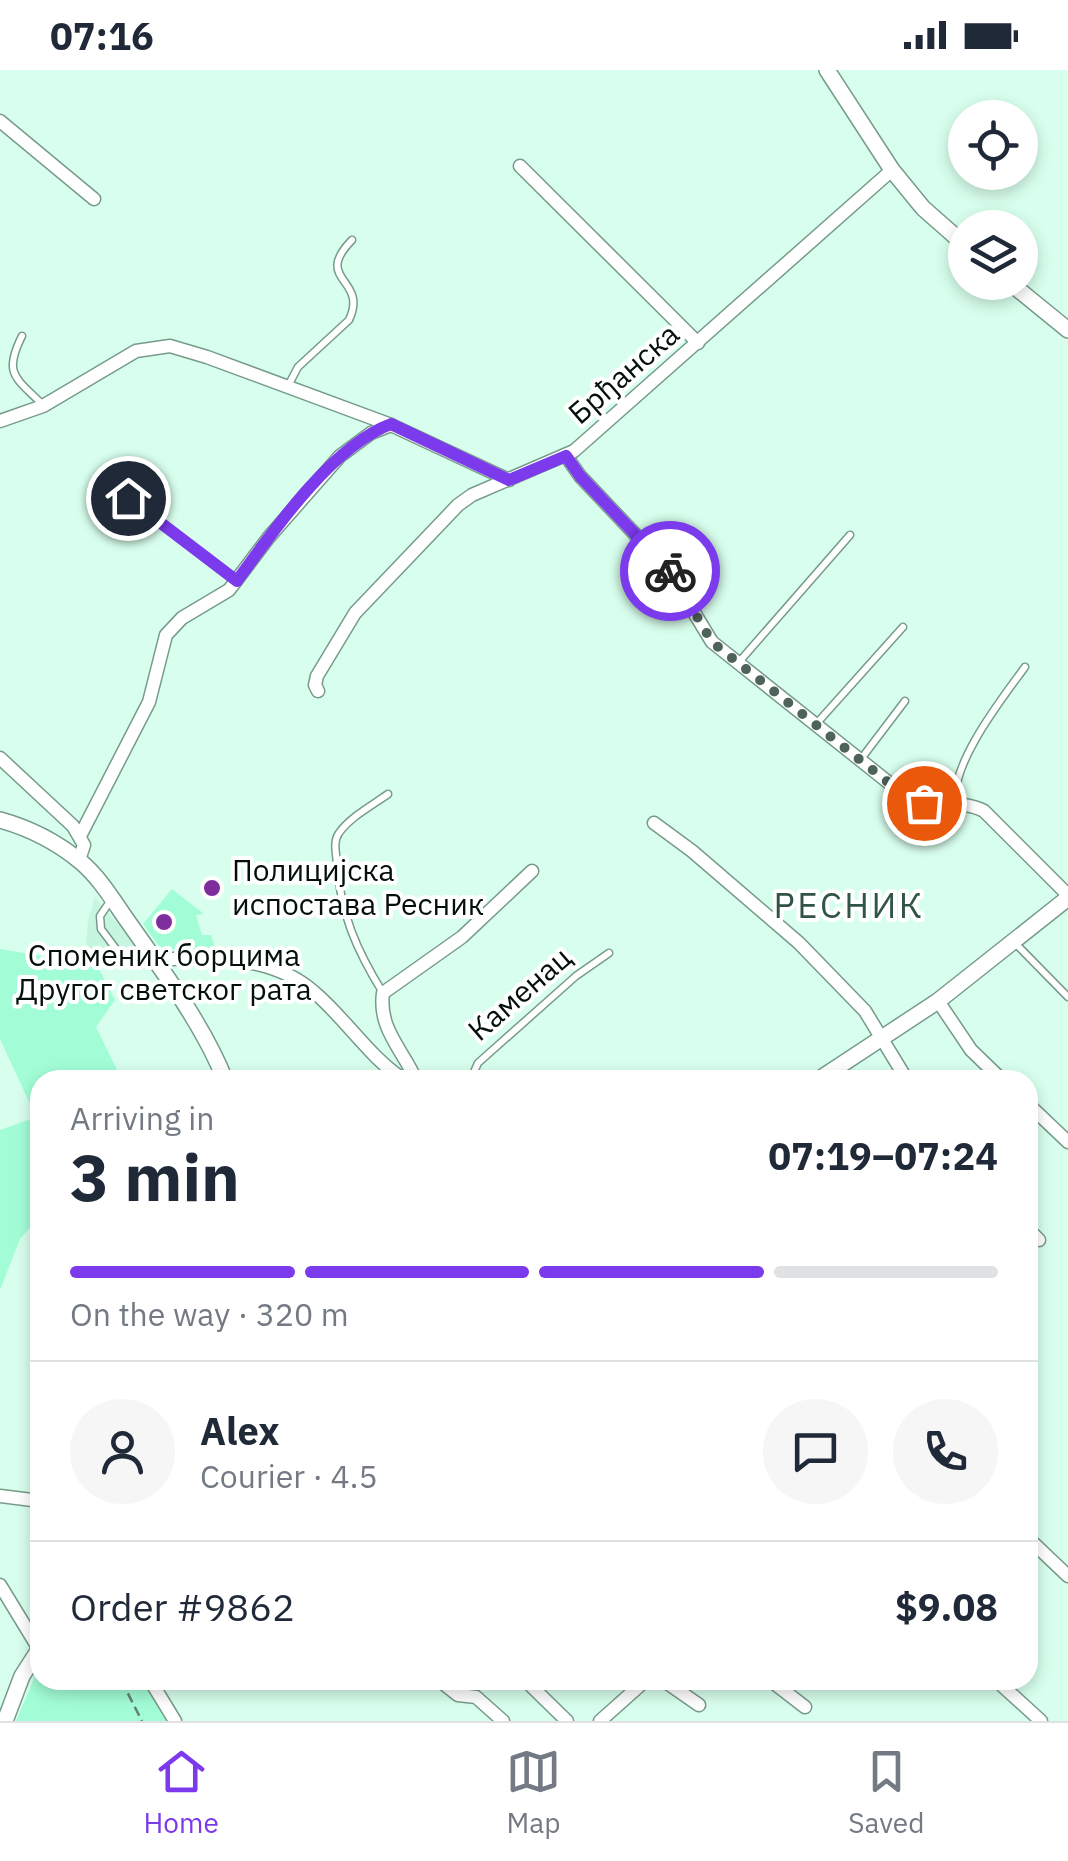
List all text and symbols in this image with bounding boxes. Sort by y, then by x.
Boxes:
text: 07:16 [50,11,154,60]
map controls [948,100,1038,300]
button: locate [948,100,1038,190]
button: layers [948,210,1038,300]
street label: Брђанска [559,314,687,432]
pin [86,456,171,541]
icon: home [101,471,156,526]
courier [620,521,720,621]
icon: bike [643,544,698,599]
pin [882,761,967,846]
icon: bag [897,776,952,831]
place label: Полицијска испостава Ресник [232,850,484,923]
marker: Полицијска испостава Ресник [201,877,223,899]
district label: РЕСНИК [773,882,925,928]
marker: Споменик борцима Другог светског рата [153,911,175,933]
place label: Споменик борцима Другог светског рата [16,935,312,1008]
street label: Каменац [459,937,579,1049]
text: Arriving in [70,1097,215,1139]
text: 07:19–07:24 [768,1131,998,1180]
text: 3 min [70,1134,240,1219]
text: On the way · 320 m [70,1293,349,1335]
button: person [70,1399,175,1504]
button: chat [763,1399,868,1504]
button: phone [893,1399,998,1504]
text: Alex [200,1406,280,1455]
text: Courier · 4.5 [200,1455,378,1497]
text: Order #9862 [70,1582,295,1631]
text: $9.08 [895,1582,998,1631]
tab: Home [144,1744,219,1841]
tab: Map [506,1744,561,1841]
tab: Saved [848,1744,924,1841]

